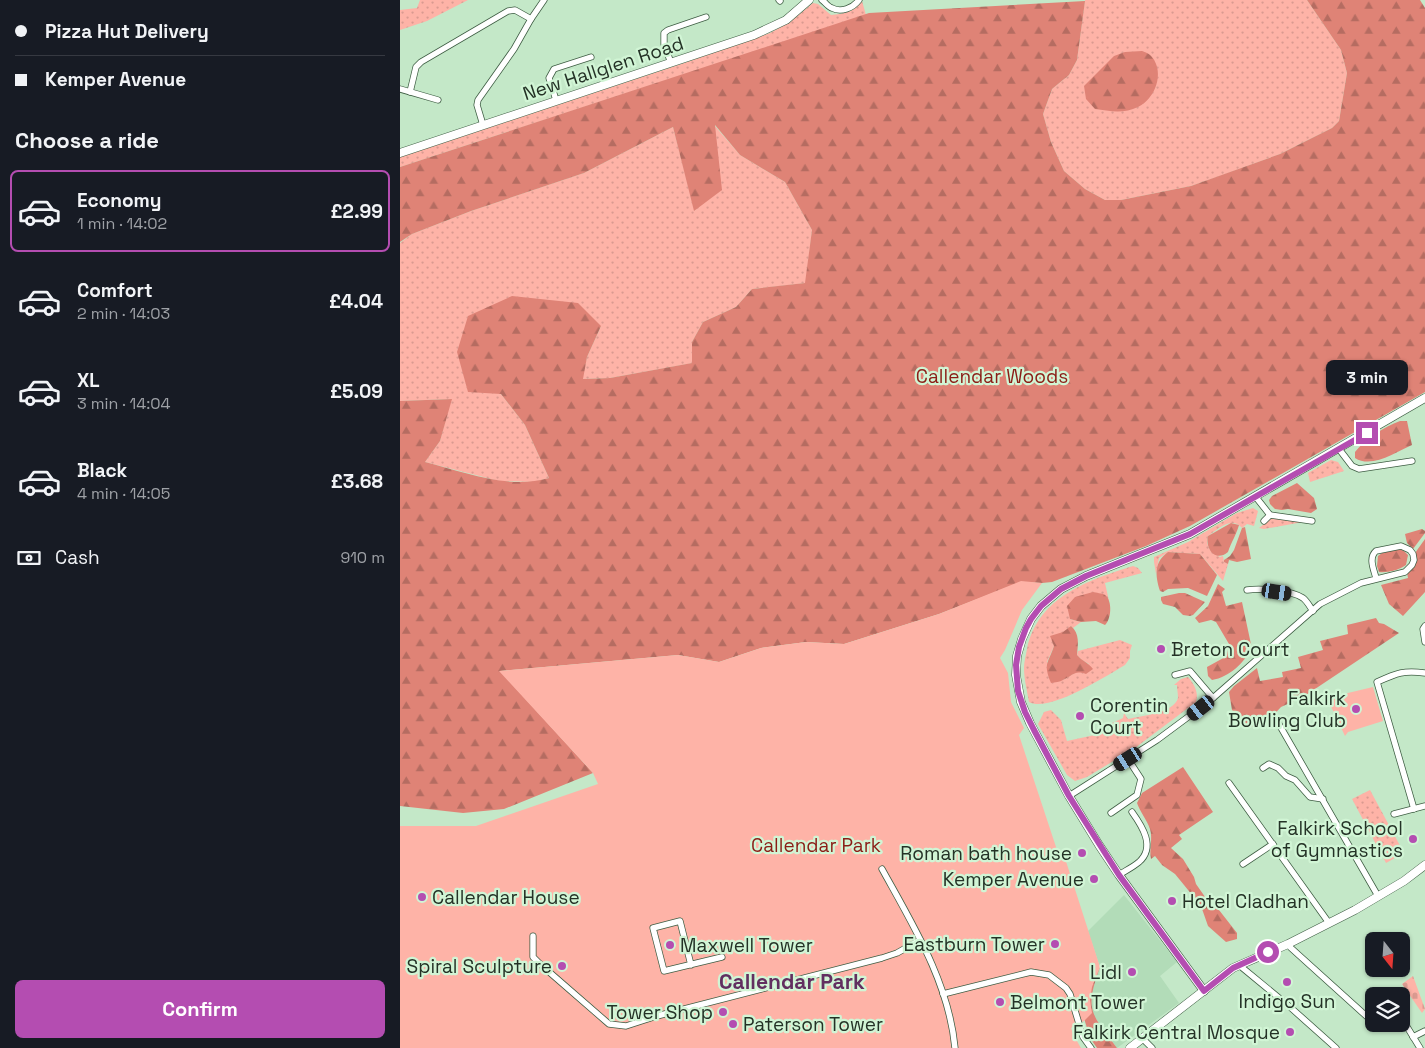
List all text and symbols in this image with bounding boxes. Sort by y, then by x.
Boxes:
text: Pizza Hut Delivery [45,19,209,44]
street label: New Hallglen Road [520,31,687,106]
text: Kemper Avenue [45,67,186,92]
text: Choose a ride [15,126,159,154]
text: Economy [77,188,161,213]
icon: car [17,189,62,234]
text: £2.99 [330,199,383,224]
text: 1 min · 14:02 [77,213,167,234]
text: Comfort [77,278,153,303]
icon: car [17,279,62,324]
text: £4.04 [329,289,383,314]
text: 2 min · 14:03 [77,303,170,324]
callout: 3 min [1326,360,1408,396]
park label: Callendar Woods [916,364,1068,389]
text: 3 min [1346,367,1388,388]
text: XL [77,368,100,393]
icon: car [17,369,62,414]
text: £5.09 [330,379,383,404]
text: 3 min · 14:04 [77,393,170,414]
route end [1356,422,1378,444]
text: Black [77,458,127,483]
icon: car [17,459,62,504]
text: £3.68 [331,469,383,494]
text: 4 min · 14:05 [77,483,170,504]
icon: cash [15,544,43,572]
text: Cash [55,545,100,570]
text: 910 m [340,547,385,568]
car [1261,582,1292,602]
place label: Breton Court [1171,637,1289,662]
marker: Breton Court [1155,643,1167,655]
place label: Falkirk Bowling Club [1228,686,1346,733]
place label: Corentin Court [1090,693,1168,740]
car [1184,693,1217,723]
marker: Falkirk Bowling Club [1350,703,1362,715]
marker: Corentin Court [1074,710,1086,722]
car [1111,745,1144,773]
place label: Falkirk School of Gymnastics [1271,816,1403,863]
park label: Callendar Park [751,833,881,858]
marker: Falkirk School of Gymnastics [1407,833,1419,845]
place label: Roman bath house [900,841,1072,866]
marker: Roman bath house [1076,847,1088,859]
place label: Kemper Avenue [943,867,1084,892]
marker: Kemper Avenue [1088,873,1100,885]
place label: Callendar House [432,885,580,910]
place label: Hotel Cladhan [1182,889,1309,914]
marker: Callendar House [416,891,428,903]
marker: Hotel Cladhan [1166,895,1178,907]
place label: Eastburn Tower [904,932,1045,957]
north arrow [1365,932,1410,978]
map controls [1365,932,1410,1032]
place label: Maxwell Tower [680,933,813,958]
marker: Eastburn Tower [1049,938,1061,950]
marker: Maxwell Tower [664,939,676,951]
route start [1257,941,1279,963]
place label: Spiral Sculpture [407,954,552,979]
marker: Spiral Sculpture [556,960,568,972]
place label: Lidl [1090,960,1122,985]
marker: Lidl [1126,966,1138,978]
district label: Callendar Park [719,968,865,995]
marker: Indigo Sun [1281,976,1293,988]
button: Confirm [15,980,385,1038]
button: layers [1365,987,1410,1032]
place label: Indigo Sun [1239,989,1335,1014]
place label: Belmont Tower [1010,990,1145,1015]
marker: Belmont Tower [994,996,1006,1008]
place label: Tower Shop [607,1000,713,1025]
marker: Tower Shop [717,1006,729,1018]
place label: Paterson Tower [743,1012,883,1037]
marker: Paterson Tower [727,1018,739,1030]
place label: Falkirk Central Mosque [1073,1020,1280,1045]
marker: Falkirk Central Mosque [1284,1026,1296,1038]

